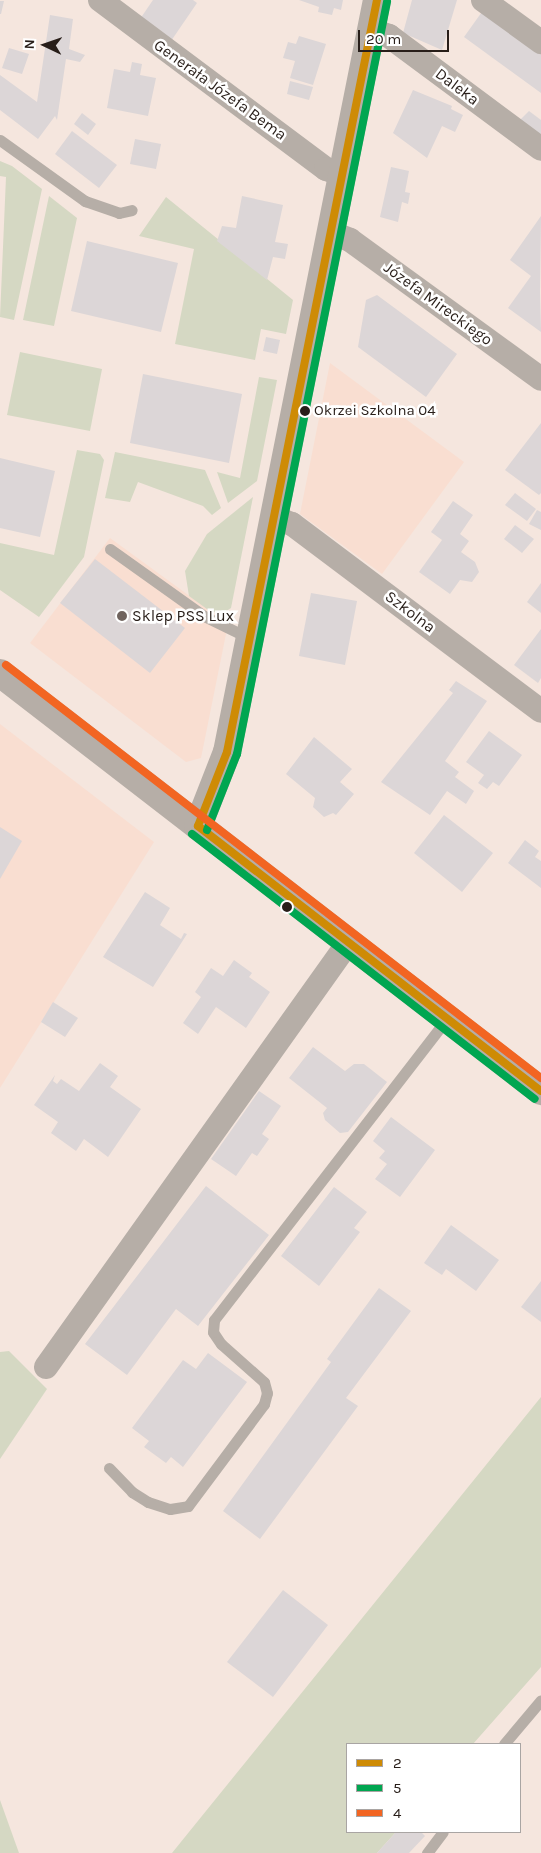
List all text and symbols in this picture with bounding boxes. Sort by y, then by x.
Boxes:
north arrow [20,20,70,70]
scale bar [361,20,452,52]
text: 20 m [366,30,401,48]
street label: Generała Józefa Bema [150,35,290,145]
text: N [21,39,38,50]
street label: Daleka [431,64,483,110]
street label: Józefa Mireckiego [380,258,496,350]
place label: Okrzei Szkolna 04 [314,402,436,420]
marker: Okrzei Szkolna 04 [300,406,310,416]
street label: Szkolna [381,587,439,637]
place label: Sklep PSS Lux [132,606,234,626]
marker: Sklep PSS Lux [116,610,128,622]
unlabelled marker [282,902,292,912]
legend [346,1743,521,1833]
text: 2 [393,1754,402,1772]
text: 5 [393,1779,401,1797]
text: 4 [393,1804,401,1822]

